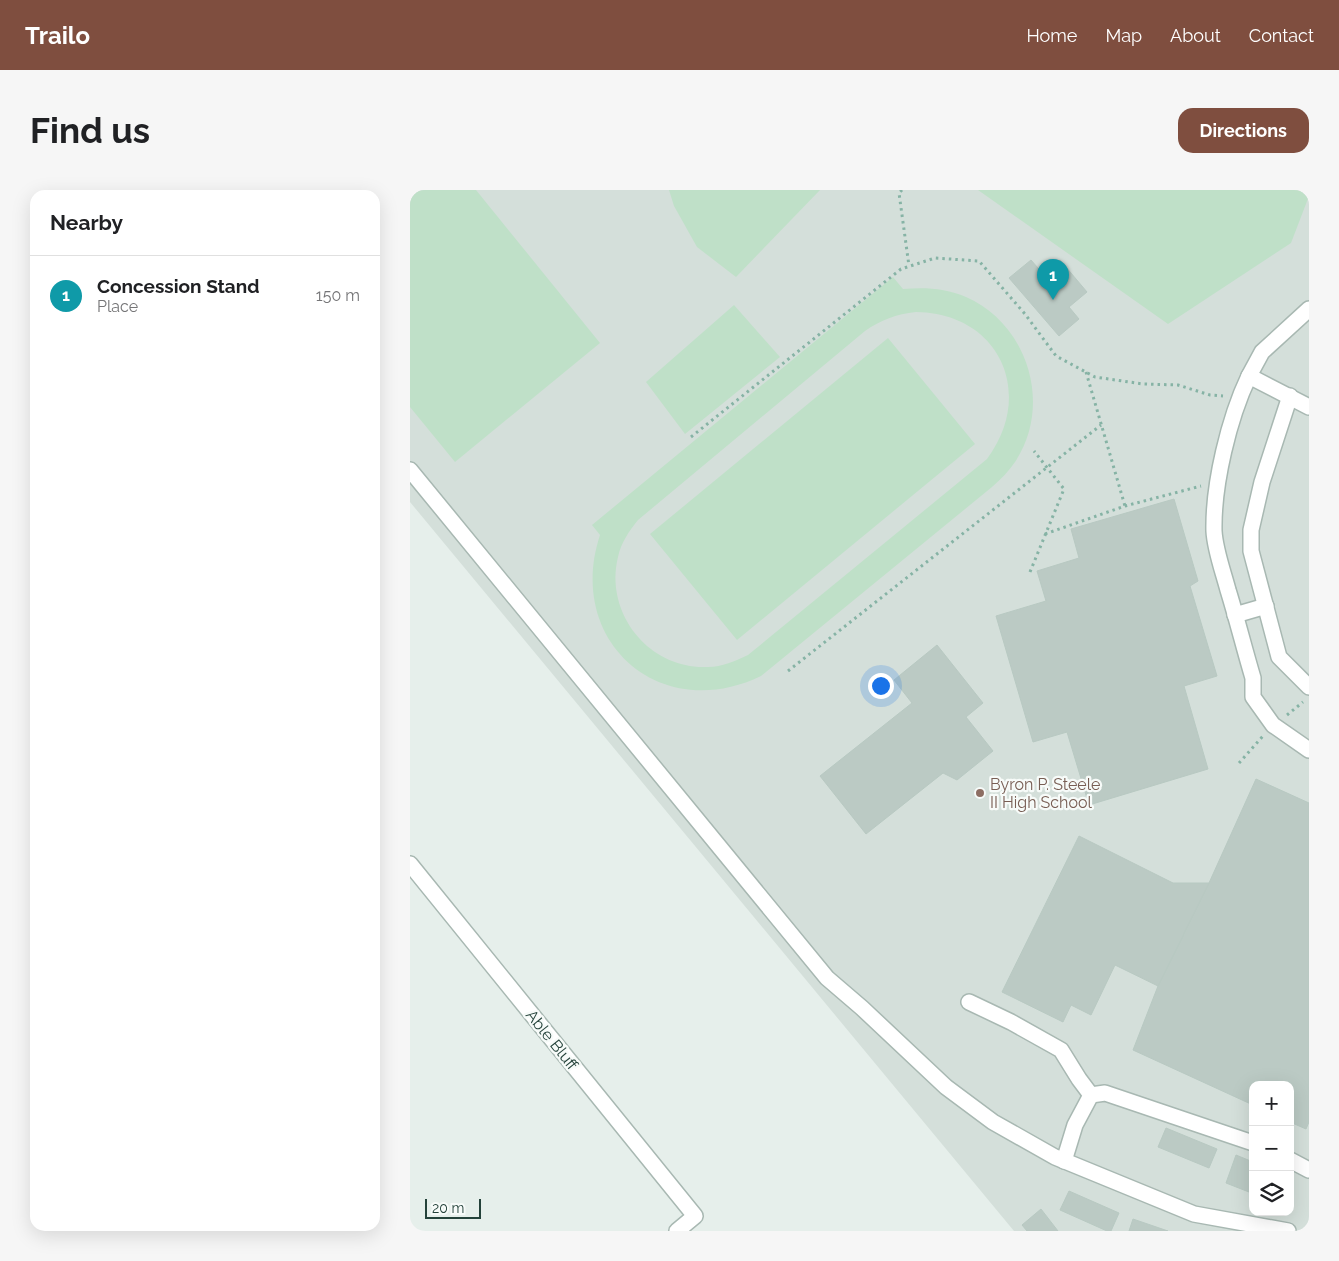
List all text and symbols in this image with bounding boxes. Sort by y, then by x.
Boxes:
text: Trailo [25,21,90,50]
text: Home [1026,25,1077,46]
text: Map [1105,25,1142,46]
text: About [1170,25,1221,46]
text: Contact [1249,25,1314,46]
button: Directions [1178,108,1309,153]
text: Find us [30,110,150,151]
text: Nearby [50,210,123,235]
pin: 1 [1037,259,1069,300]
text: Concession Stand [97,275,260,297]
text: 1 [62,286,70,305]
text: 150 m [316,286,360,305]
text: Place [97,297,138,316]
your location [868,673,894,699]
place label: Byron P. Steele II High School [990,775,1100,812]
marker: Byron P. Steele II High School [974,787,986,799]
street label: Able Bluff [522,1006,583,1075]
map controls [1249,1081,1294,1216]
button: + [1249,1081,1294,1126]
button: − [1249,1126,1294,1171]
button: layers [1249,1171,1294,1216]
scale bar [425,1196,481,1219]
text: 20 m [432,1200,464,1216]

